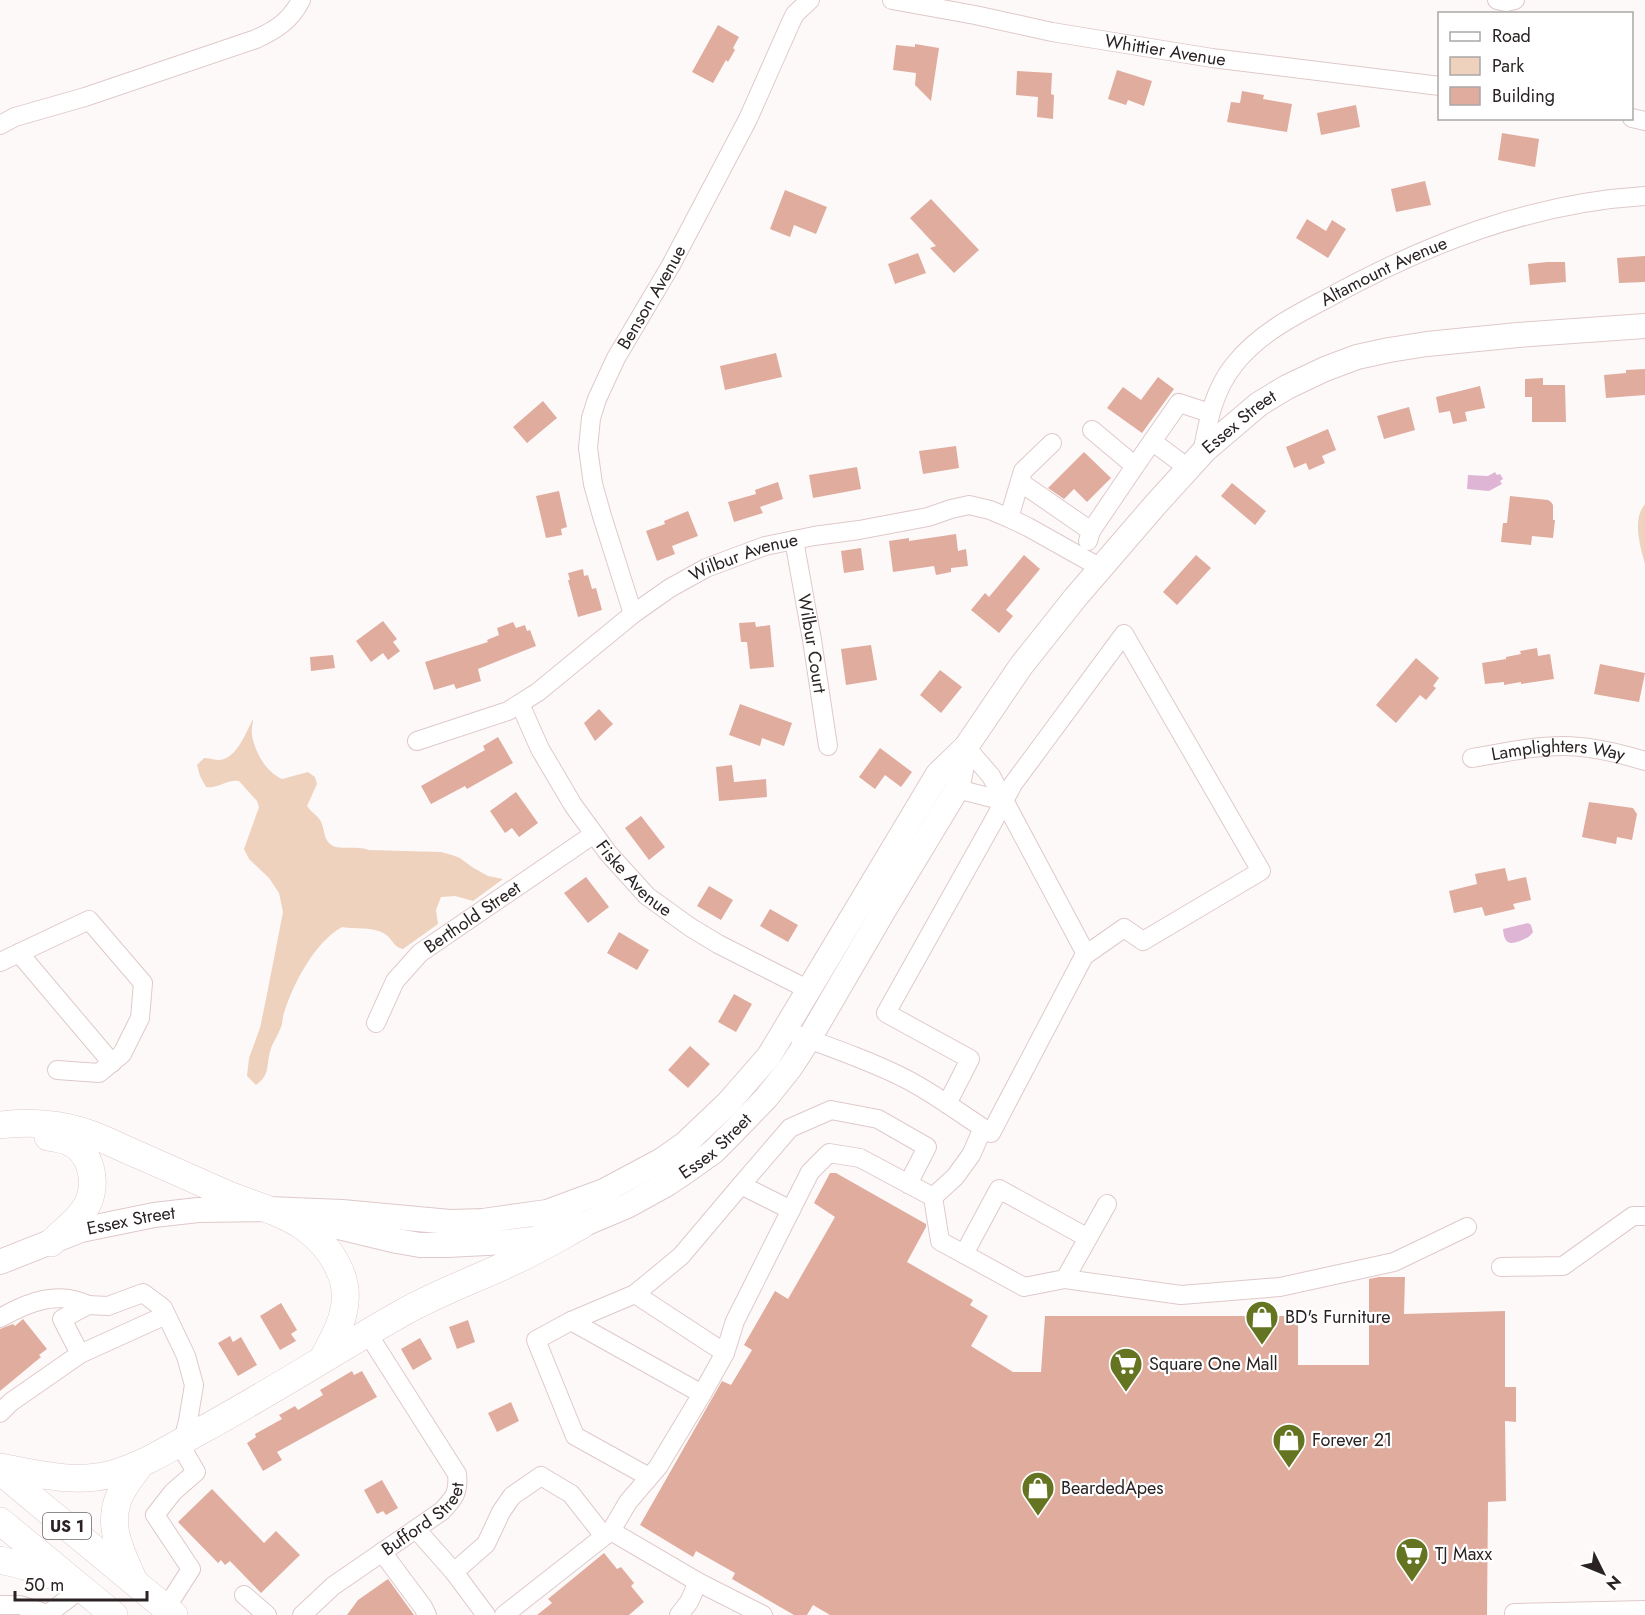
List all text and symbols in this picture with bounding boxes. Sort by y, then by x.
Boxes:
legend [1438,12,1633,120]
text: Road [1492,23,1531,49]
street label: Whittier Avenue [1103,28,1227,73]
text: Park [1492,53,1524,79]
text: Building [1492,83,1555,109]
street label: Altamount Avenue [1316,230,1451,313]
street label: Benson Avenue [611,241,692,354]
street label: Essex Street [1196,383,1282,460]
street label: Wilbur Avenue [684,527,800,588]
street label: Wilbur Court [791,592,833,695]
street label: Lamplighters Way [1489,733,1628,768]
street label: Fiske Avenue [590,835,677,923]
street label: Berthold Street [419,875,526,960]
street label: Essex Street [674,1107,758,1185]
street label: Essex Street [84,1200,177,1241]
shop icon: BD's Furniture [1244,1299,1280,1346]
place label: BD's Furniture [1285,1304,1391,1330]
supermarket icon: Square One Mall [1108,1346,1144,1393]
place label: Square One Mall [1149,1351,1278,1377]
shop icon: Forever 21 [1271,1422,1307,1469]
place label: Forever 21 [1312,1427,1392,1453]
shop icon: BeardedApes [1020,1470,1056,1517]
place label: BeardedApes [1061,1475,1164,1501]
street label: Bufford Street [376,1481,470,1562]
road number: US 1 [43,1513,91,1539]
supermarket icon: TJ Maxx [1394,1536,1430,1583]
place label: TJ Maxx [1435,1541,1492,1567]
north arrow [1573,1543,1633,1603]
scale bar [15,1564,147,1602]
text: N [1601,1570,1626,1595]
text: 50 m [24,1572,64,1598]

